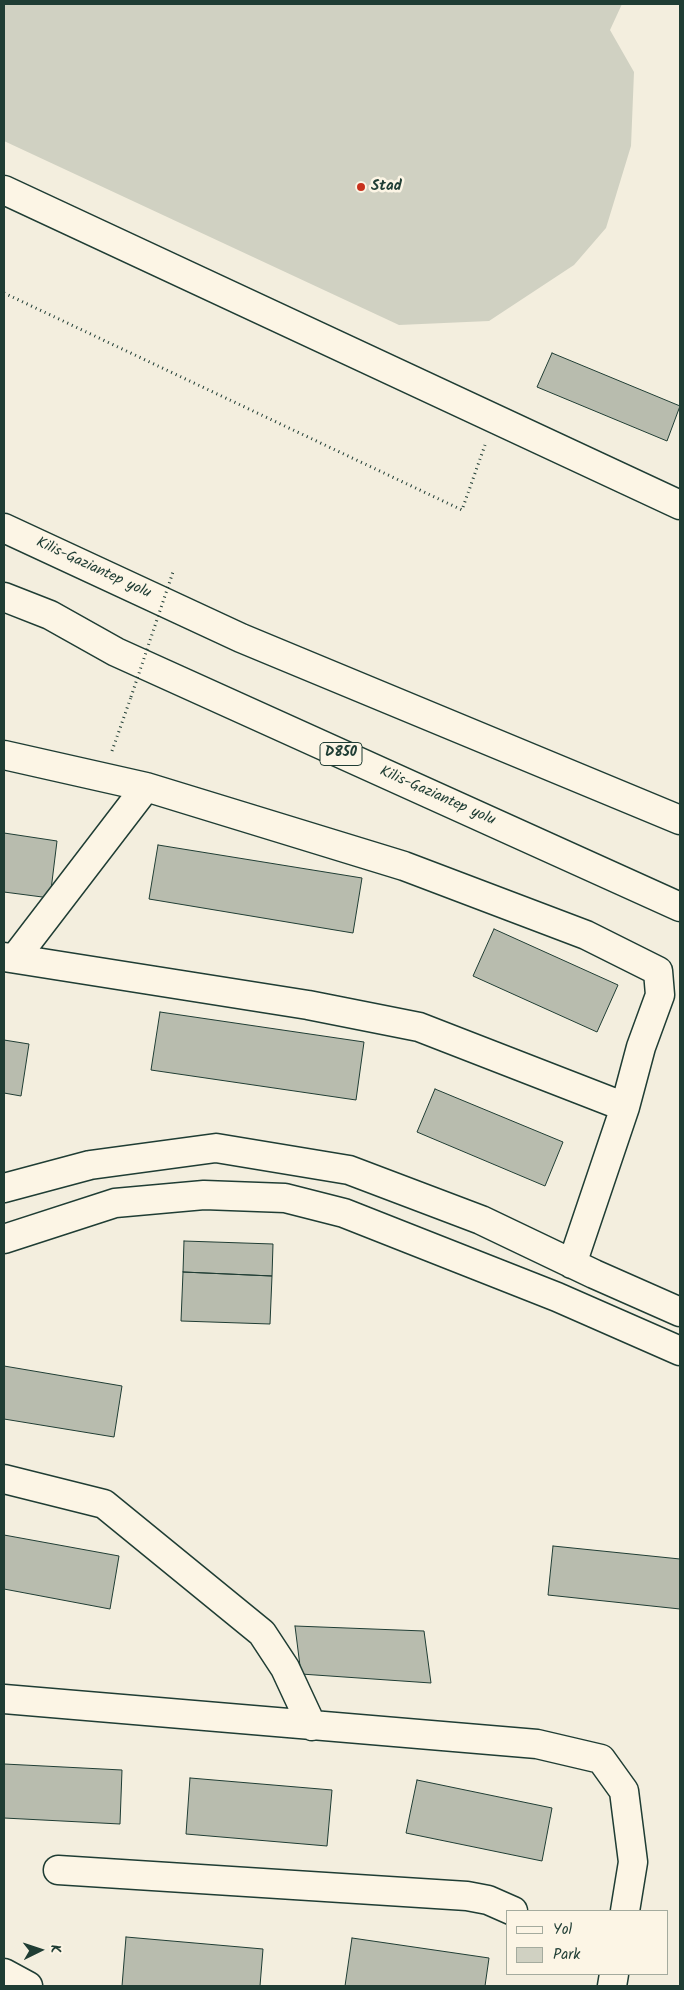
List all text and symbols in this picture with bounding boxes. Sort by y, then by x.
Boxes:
place label: Stad [371,178,402,196]
marker: Stad [355,181,367,193]
street label: Kilis-Gaziantep yolu [33,534,153,604]
road number: D850 [320,742,362,766]
street label: Kilis-Gaziantep yolu [376,763,498,831]
legend [507,1910,669,1975]
text: Yol [553,1918,572,1942]
north arrow [15,1925,65,1975]
text: Park [553,1943,580,1967]
text: K [44,1944,66,1954]

